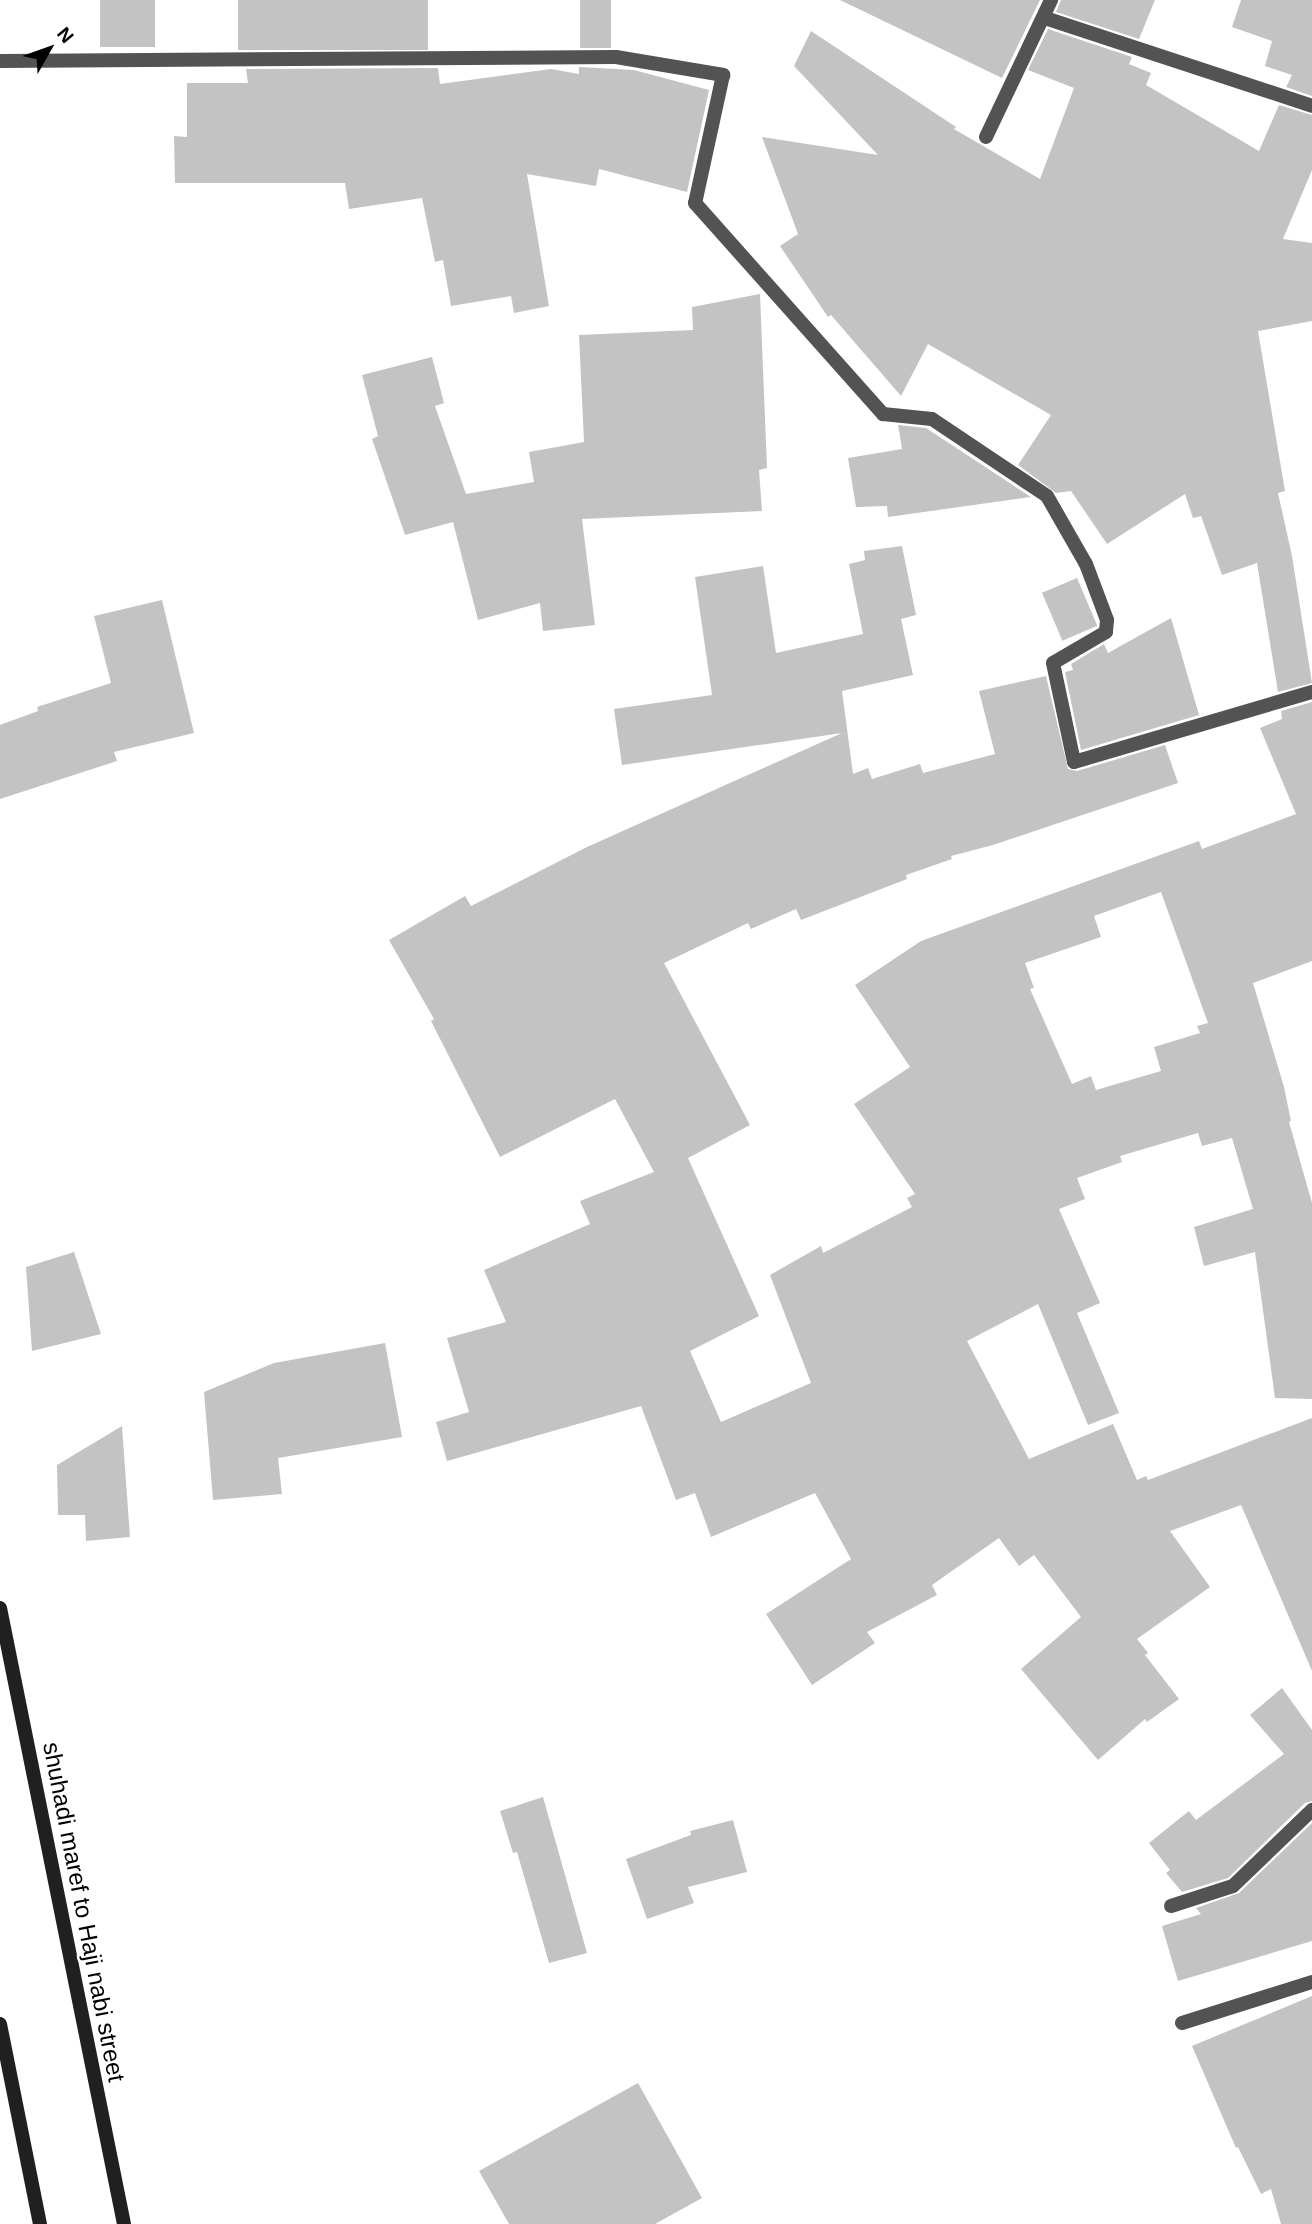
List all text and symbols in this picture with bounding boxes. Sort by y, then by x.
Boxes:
north arrow [14,14,84,84]
text: N [53,23,78,47]
street label: shuhadi maref to Haji nabi street [37,1740,131,2084]

